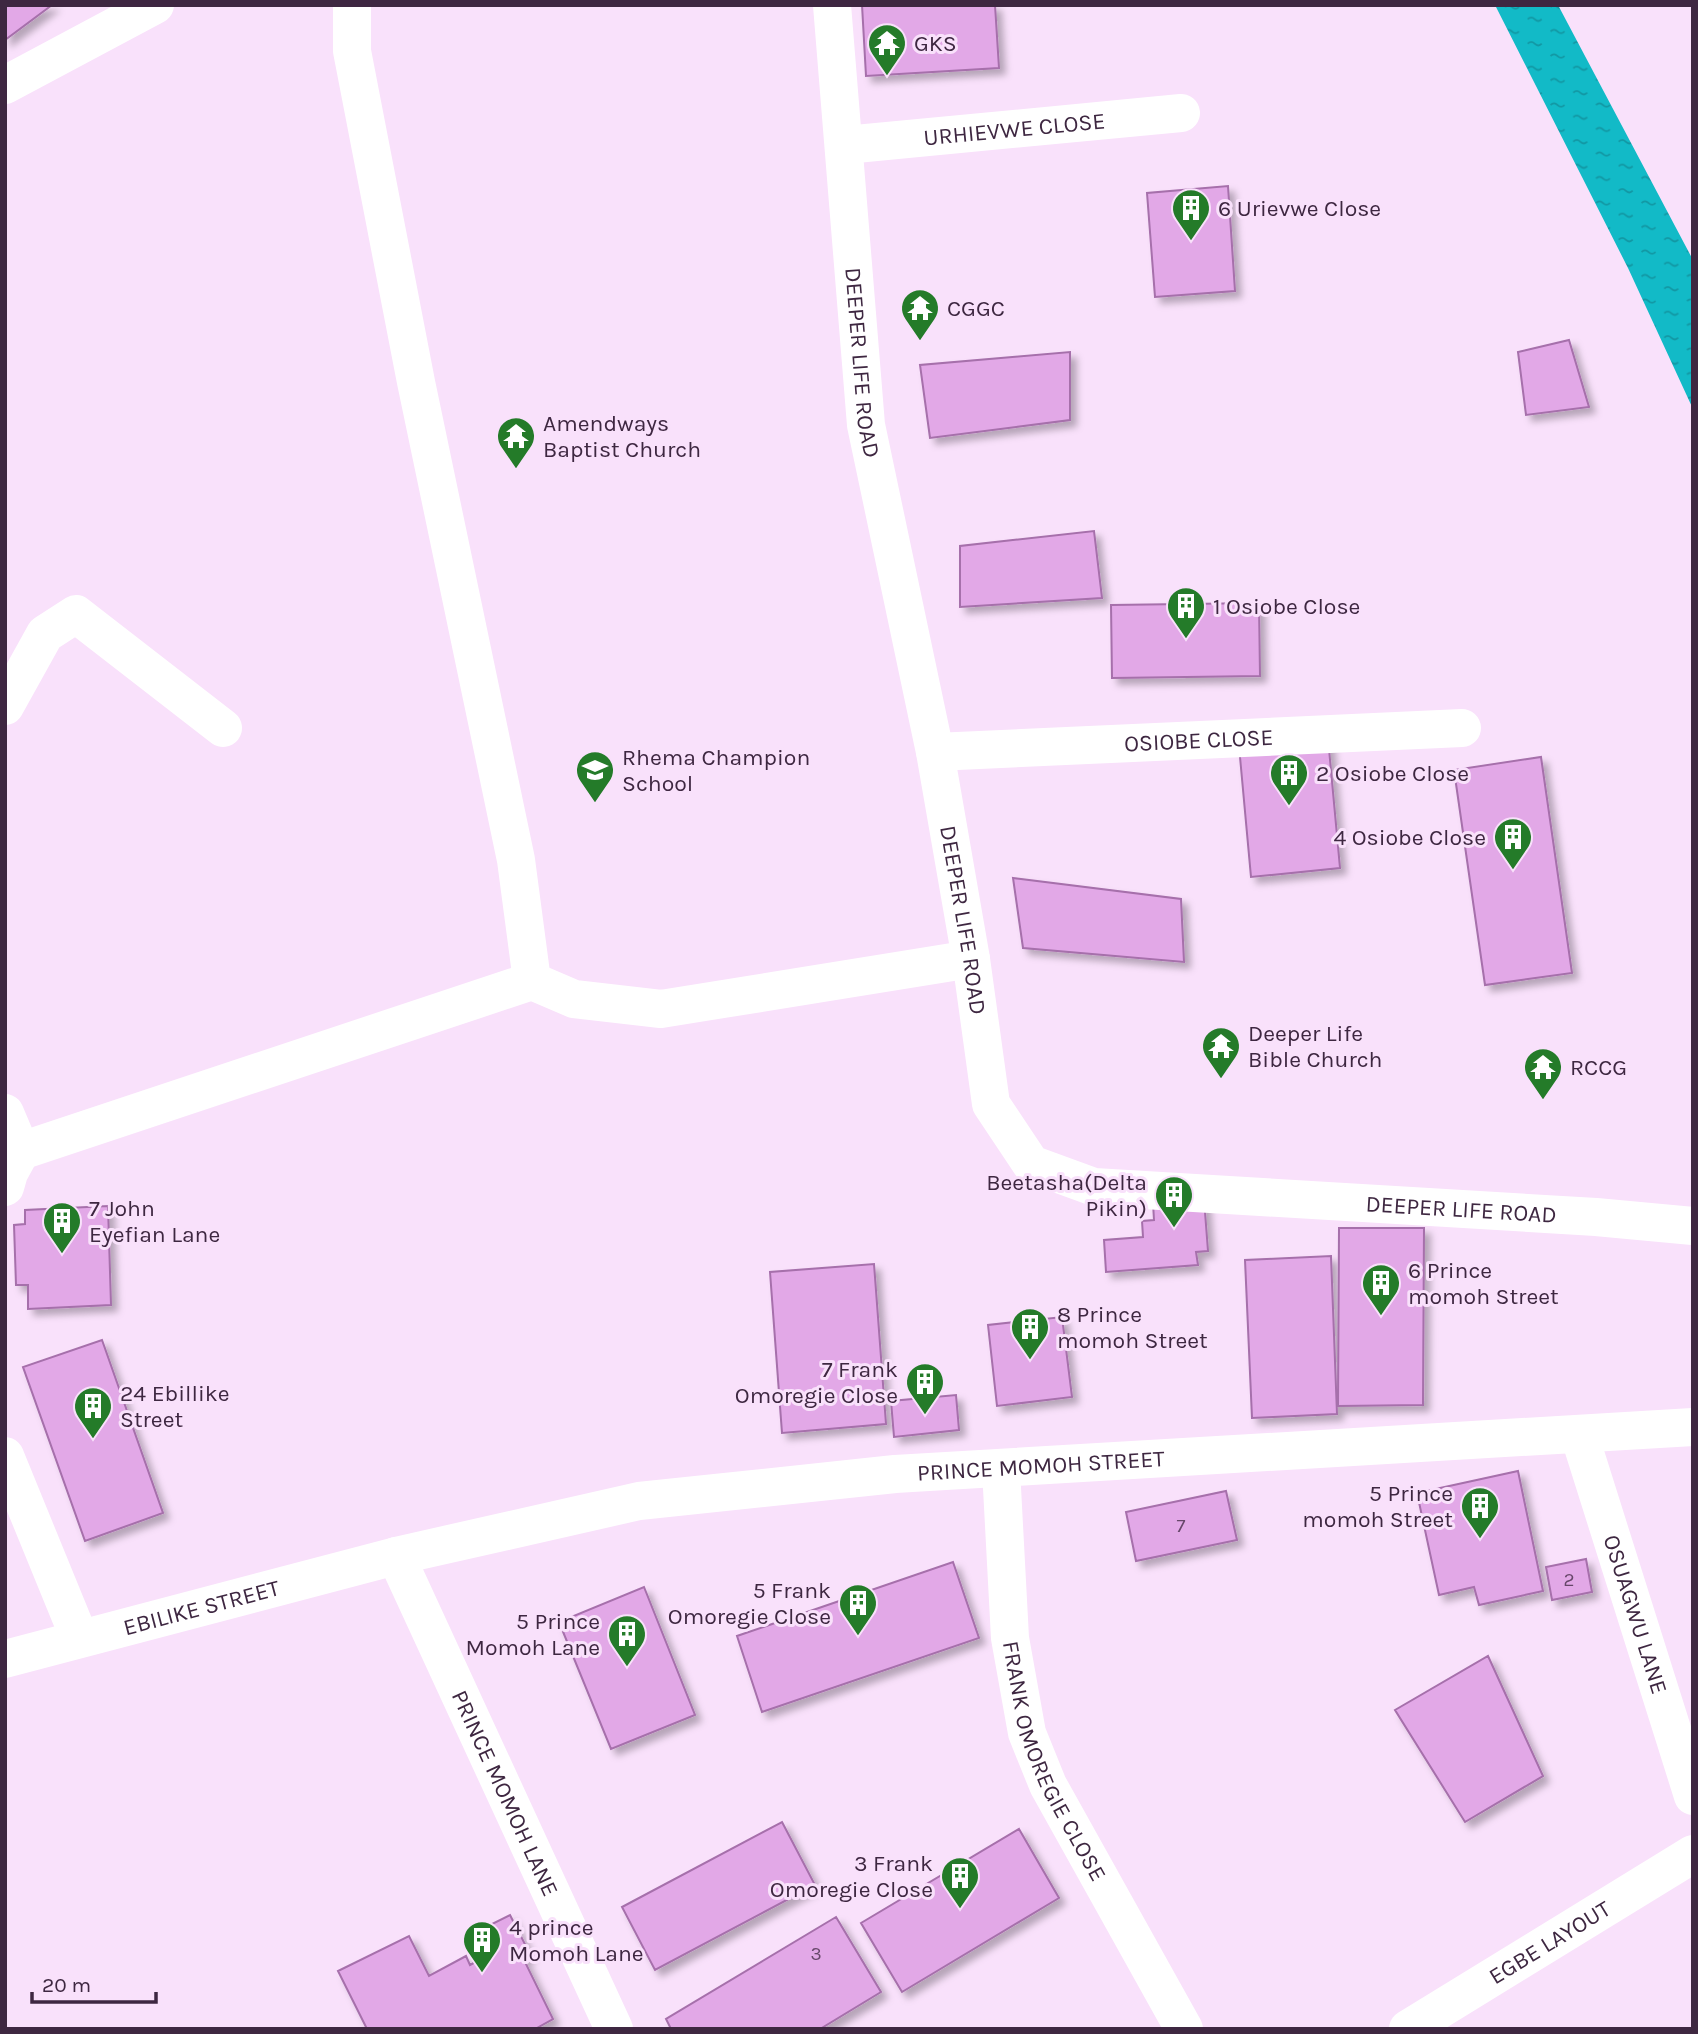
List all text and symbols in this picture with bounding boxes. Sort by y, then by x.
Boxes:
temple icon: GKS [866,22,908,77]
place label: GKS [914,30,957,57]
street label: URHIEVWE CLOSE [922,107,1106,151]
building icon: 6 Urievwe Close [1170,187,1212,242]
place label: 6 Urievwe Close [1218,195,1381,222]
street label: DEEPER LIFE ROAD [840,266,886,460]
temple icon: CGGC [899,287,941,342]
place label: CGGC [947,295,1005,322]
place label: Amendways Baptist Church [543,410,701,463]
temple icon: Amendways Baptist Church [495,415,537,470]
building icon: 1 Osiobe Close [1165,585,1207,640]
place label: 1 Osiobe Close [1213,593,1360,620]
street label: OSIOBE CLOSE [1124,723,1274,757]
place label: Rhema Champion School [622,744,810,797]
school or university icon: Rhema Champion School [574,749,616,804]
building icon: 2 Osiobe Close [1268,752,1310,807]
place label: 2 Osiobe Close [1316,760,1469,787]
building icon: 4 Osiobe Close [1492,816,1534,871]
street label: DEEPER LIFE ROAD [935,823,992,1016]
place label: 4 Osiobe Close [1333,824,1486,851]
place label: Deeper Life Bible Church [1248,1020,1382,1073]
temple icon: Deeper Life Bible Church [1200,1025,1242,1080]
temple icon: RCCG [1522,1046,1564,1101]
place label: RCCG [1570,1054,1627,1081]
place label: Beetasha(Delta Pikin) [986,1169,1147,1222]
building icon: Beetasha(Delta Pikin) [1153,1174,1195,1229]
street label: DEEPER LIFE ROAD [1365,1190,1557,1228]
place label: 7 John Eyefian Lane [89,1195,220,1248]
building icon: 7 John Eyefian Lane [41,1200,83,1255]
place label: 6 Prince momoh Street [1408,1257,1559,1310]
building icon: 6 Prince momoh Street [1360,1262,1402,1317]
place label: 8 Prince momoh Street [1057,1301,1208,1354]
building icon: 8 Prince momoh Street [1009,1306,1051,1361]
place label: 7 Frank Omoregie Close [735,1356,898,1409]
building icon: 7 Frank Omoregie Close [904,1361,946,1416]
place label: 24 Ebillike Street [120,1380,230,1433]
building icon: 24 Ebillike Street [72,1385,114,1440]
street label: PRINCE MOMOH STREET [916,1445,1166,1486]
place label: 5 Prince momoh Street [1302,1480,1453,1533]
building icon: 5 Prince momoh Street [1459,1485,1501,1540]
house number: 7 [1177,1515,1186,1537]
street label: OSUAGWU LANE [1598,1531,1674,1697]
house number: 2 [1563,1569,1575,1591]
street label: EBILIKE STREET [120,1574,283,1641]
place label: 5 Frank Omoregie Close [668,1577,831,1630]
building icon: 5 Frank Omoregie Close [837,1582,879,1637]
place label: 5 Prince Momoh Lane [465,1608,600,1661]
building icon: 5 Prince Momoh Lane [606,1613,648,1668]
street label: FRANK OMOREGIE CLOSE [997,1639,1112,1886]
street label: PRINCE MOMOH LANE [446,1686,564,1900]
place label: 3 Frank Omoregie Close [770,1850,933,1903]
building icon: 3 Frank Omoregie Close [939,1855,981,1910]
street label: EGBE LAYOUT [1484,1894,1616,1990]
place label: 4 prince Momoh Lane [509,1914,644,1967]
building icon: 4 prince Momoh Lane [461,1919,503,1974]
house number: 3 [810,1943,822,1965]
scale bar [32,1960,156,2004]
text: 20 m [42,1973,91,1997]

